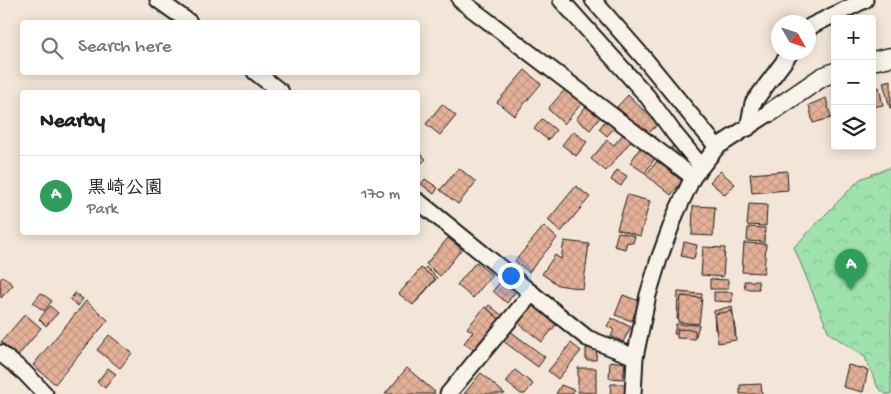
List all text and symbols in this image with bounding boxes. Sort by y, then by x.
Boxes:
north arrow [771,15,816,60]
map controls [831,15,876,150]
button: + [831,15,876,60]
search box [20,20,420,75]
icon: search [38,34,66,62]
text: Search here [78,36,172,59]
button: − [831,60,876,105]
button: layers [831,105,876,150]
text: Nearby [40,110,105,135]
text: 黒崎公園 [87,178,163,201]
text: A [51,186,61,205]
text: 170 m [361,186,400,205]
text: Park [87,201,118,220]
pin: A [835,249,867,290]
your location [498,263,524,289]

